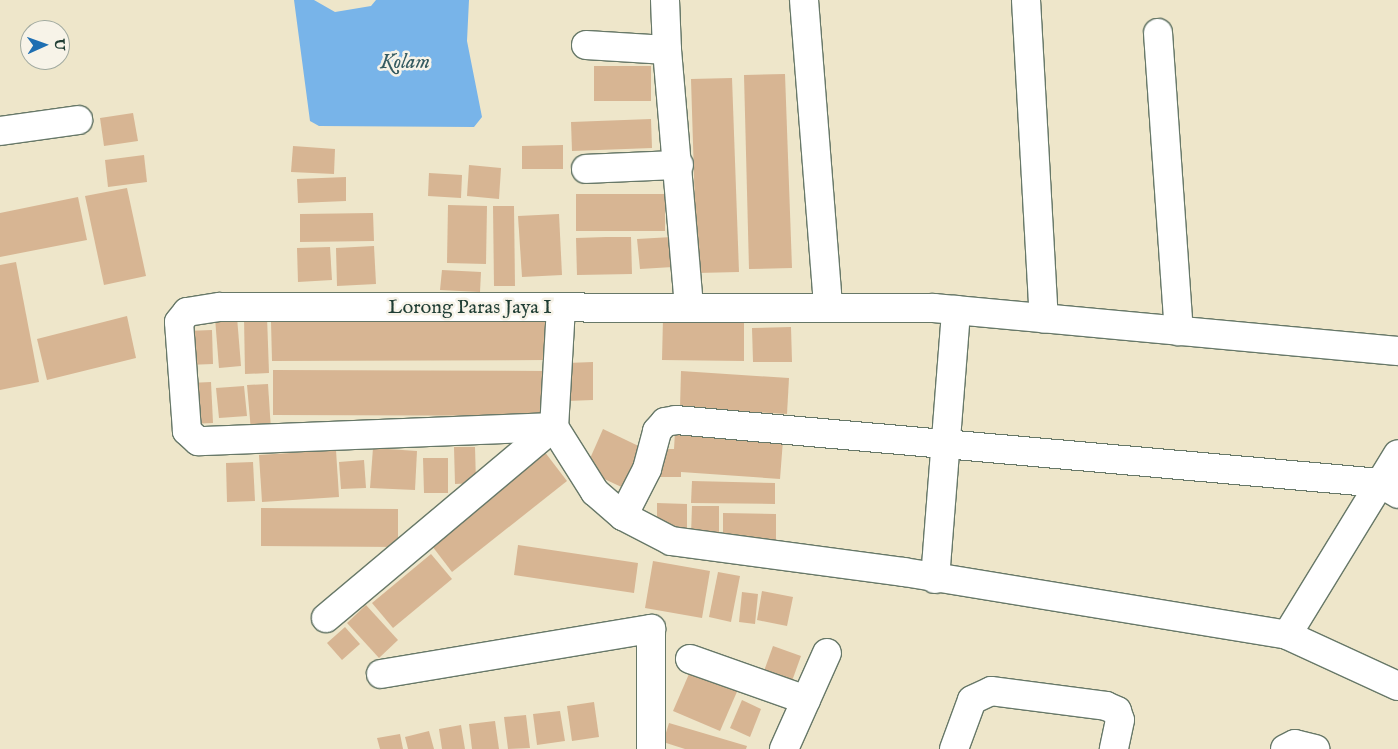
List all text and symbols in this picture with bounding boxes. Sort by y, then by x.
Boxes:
north arrow [20,20,70,70]
text: U [50,38,68,51]
water label: Kolam [380,50,430,76]
street label: Lorong Paras Jaya I [388,295,552,319]

